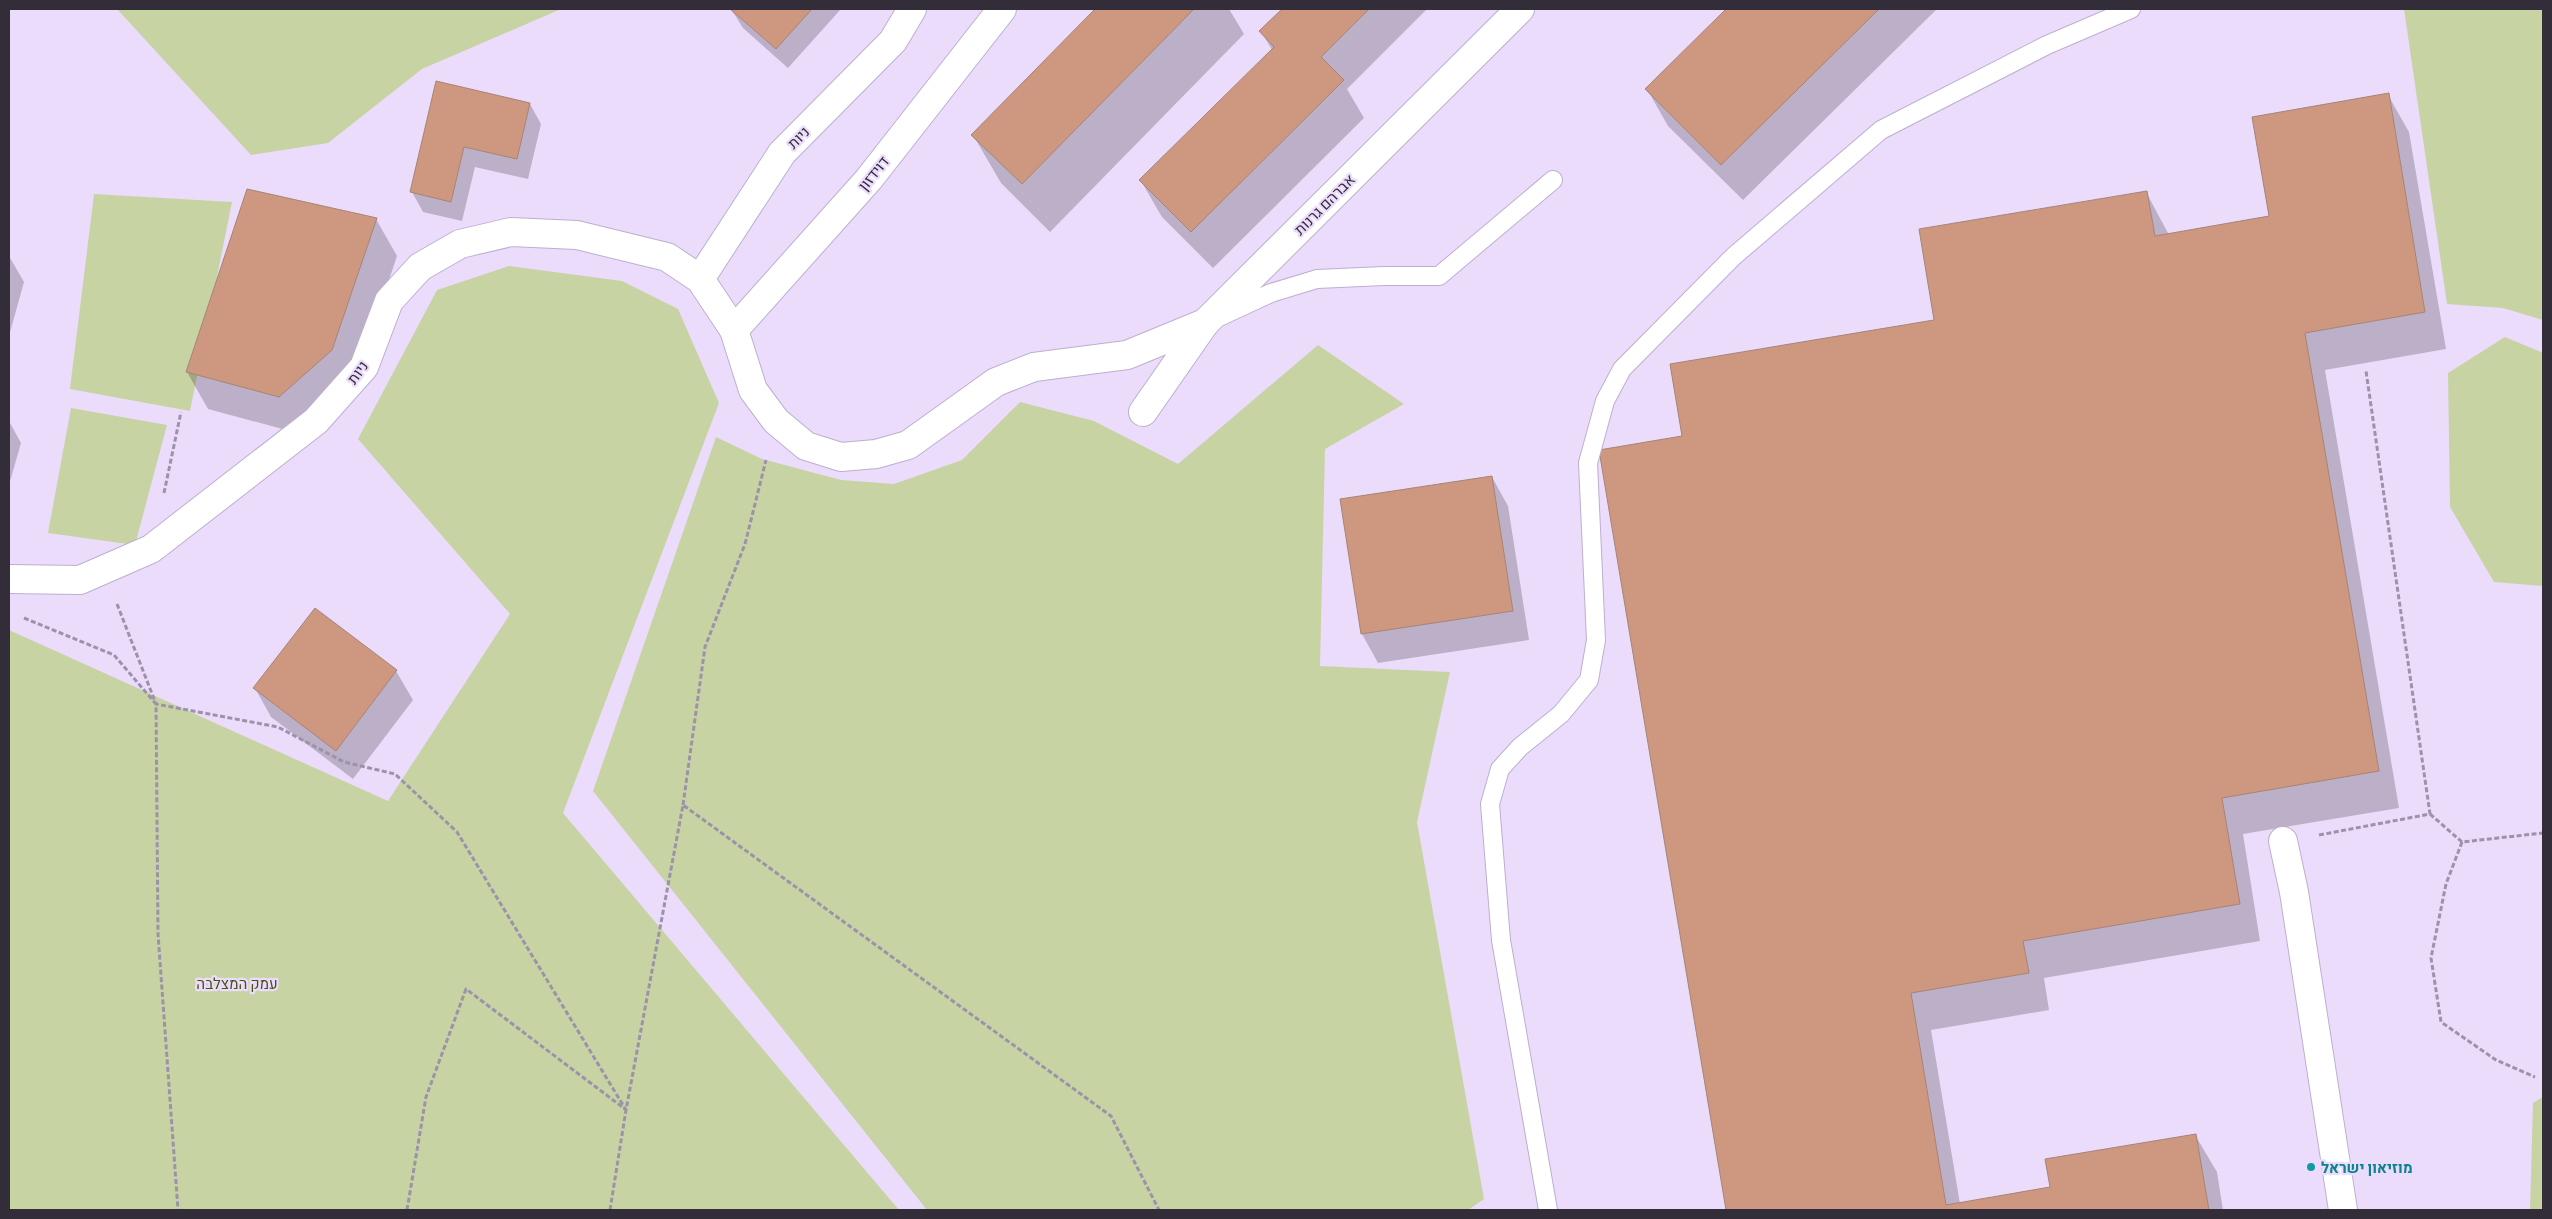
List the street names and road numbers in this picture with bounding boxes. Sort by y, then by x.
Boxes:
street label: ניות [783,122,813,152]
street label: דוידזון [854,152,892,194]
street label: אברהם גרנות [1290,170,1358,238]
street label: ניות [343,357,371,387]

